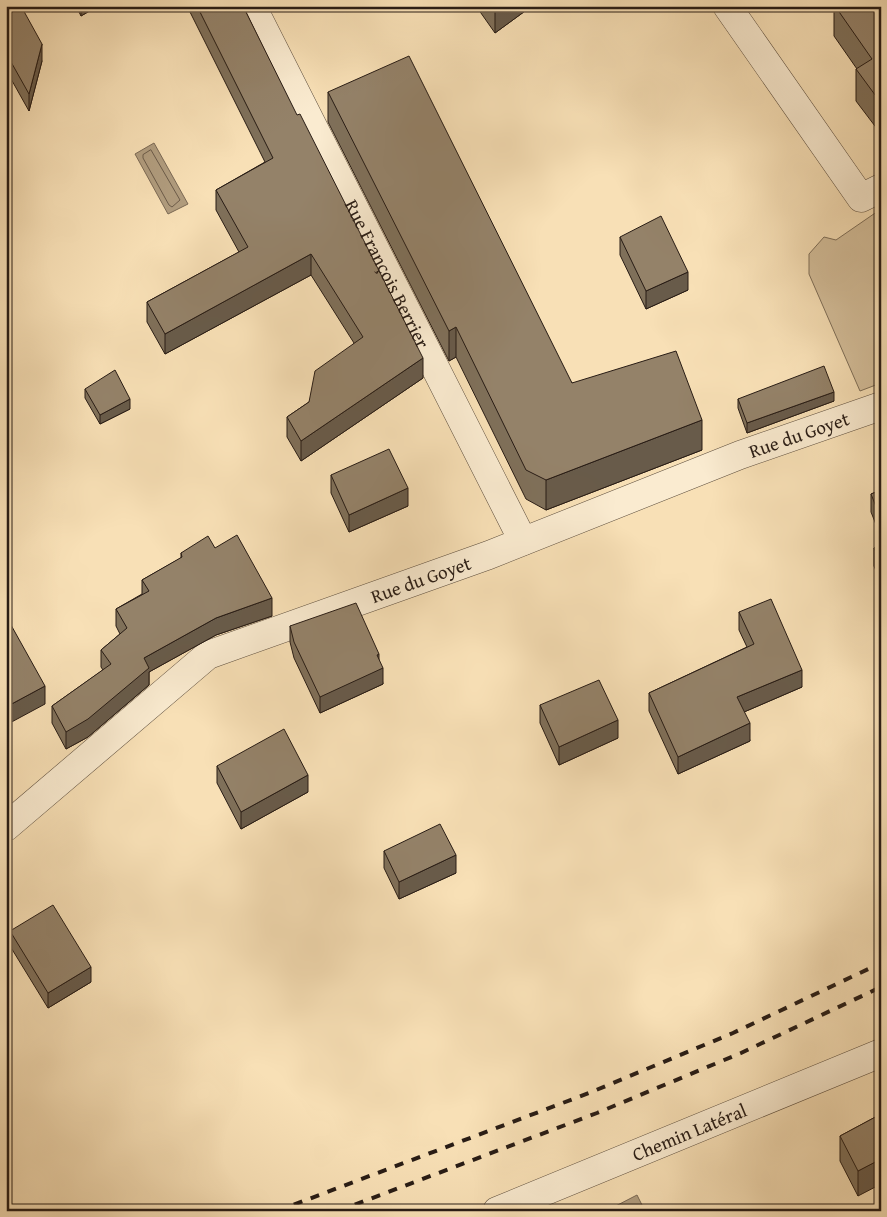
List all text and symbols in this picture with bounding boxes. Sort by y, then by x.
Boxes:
street label: Rue François Berrier [338,194,437,353]
street label: Rue du Goyet [745,404,853,465]
street label: Rue du Goyet [367,549,475,610]
street label: Chemin Latéral [628,1096,751,1168]

